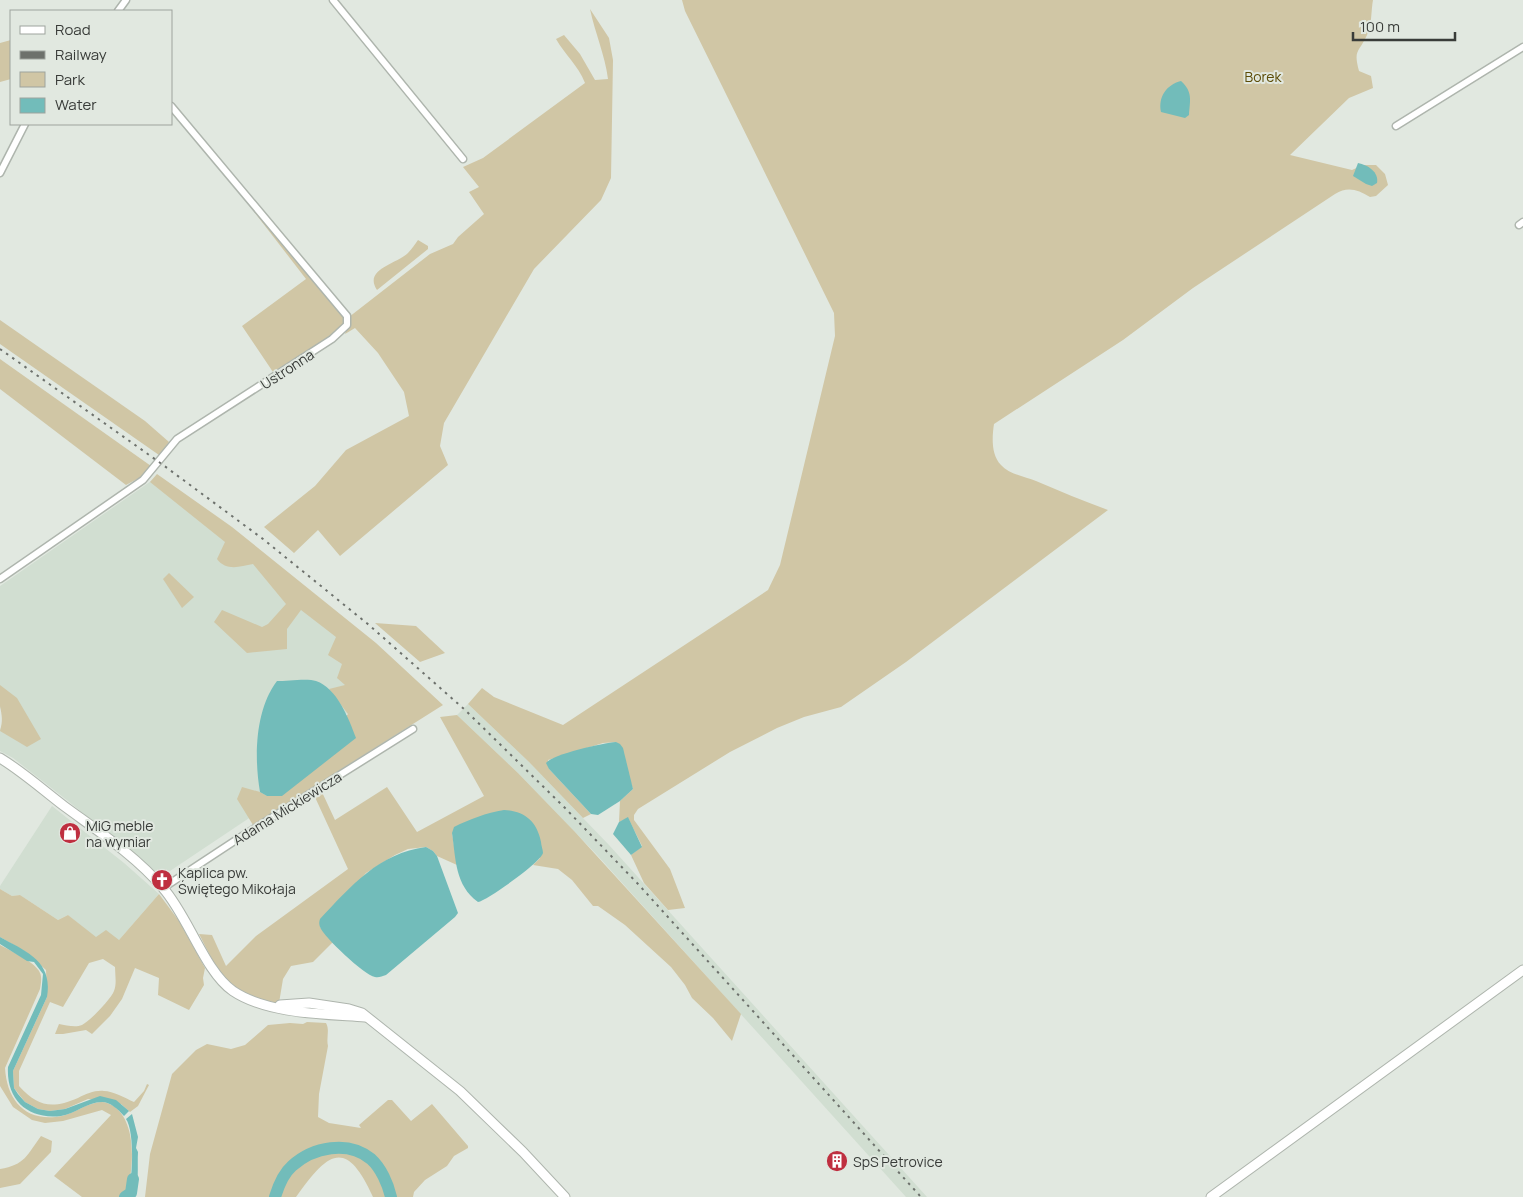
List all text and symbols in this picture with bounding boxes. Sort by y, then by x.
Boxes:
legend [10,10,172,125]
scale bar [1353,10,1456,42]
text: 100 m [1360,16,1400,37]
text: Road [55,19,91,40]
text: Railway [55,44,107,65]
park label: Borek [1245,67,1282,86]
text: Park [55,69,85,90]
text: Water [55,94,97,115]
street label: Ustronna [257,345,317,393]
street label: Adama Mickiewicza [229,767,345,849]
place label: MiG meble na wymiar [86,816,153,851]
shop icon: MiG meble na wymiar [58,821,82,845]
place label: Kaplica pw. Świętego Mikołaja [178,863,296,898]
church icon: Kaplica pw. Świętego Mikołaja [150,868,174,892]
building icon: SpS Petrovice [825,1149,849,1173]
place label: SpS Petrovice [853,1152,943,1171]

